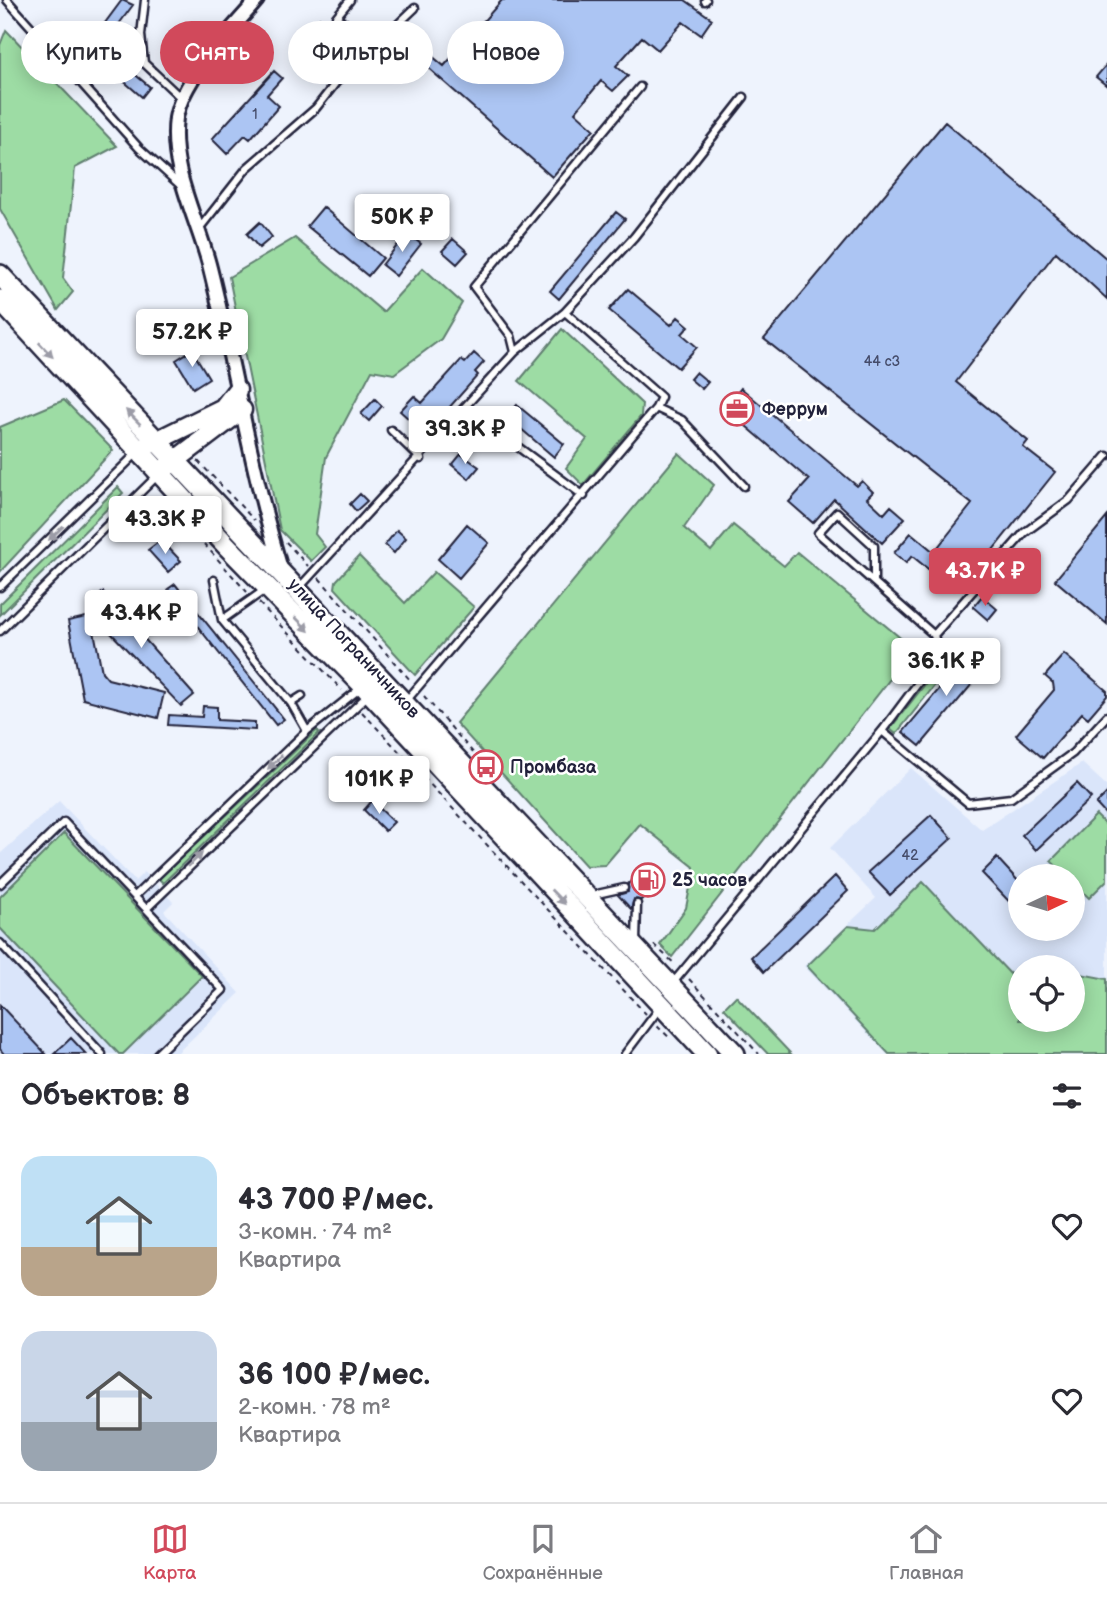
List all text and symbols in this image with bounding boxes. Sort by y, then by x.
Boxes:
chip: Купить [21,21,146,84]
chip: Снять [160,21,274,84]
chip: Фильтры [288,21,433,84]
chip: Новое [447,21,564,84]
house number: 1 [252,106,258,123]
pin: 50K ₽ [353,194,451,254]
text: 50K ₽ [371,203,433,231]
pin: 57.2K ₽ [127,310,257,369]
text: 57.2K ₽ [152,318,232,346]
one-way arrow [38,341,54,358]
house number: 44 с3 [864,353,900,370]
office icon: Феррум [718,390,756,428]
place label: Феррум [762,399,828,420]
pin: 39.3K ₽ [400,406,530,466]
one-way arrow [125,409,141,426]
text: 39.3K ₽ [425,415,505,443]
pin: 43.3K ₽ [100,496,230,556]
text: 43.3K ₽ [125,505,205,533]
one-way arrow [47,524,64,541]
pin: 43.7K ₽ [920,548,1050,608]
text: 43.7K ₽ [945,557,1025,585]
street label: улица Пограничников [283,574,424,723]
pin: 43.4K ₽ [76,590,206,650]
text: 43.4K ₽ [101,599,181,627]
one-way arrow [294,615,311,632]
pin: 36.1K ₽ [881,638,1011,698]
text: 36.1K ₽ [907,647,985,675]
bus stop icon: Промбаза [467,748,505,786]
one-way arrow [267,754,284,770]
pin: 101K ₽ [322,756,436,816]
place label: Промбаза [510,757,597,778]
text: 101K ₽ [345,765,413,793]
house number: 42 [902,847,919,864]
one-way arrow [186,852,203,868]
fuel station icon: 25 часов [629,861,667,899]
north arrow [1008,864,1085,942]
map controls [1008,864,1085,1032]
place label: 25 часов [672,870,747,891]
one-way arrow [550,888,566,905]
button: locate [1008,955,1085,1032]
icon: filters [1048,1077,1086,1115]
text: Объектов: 8 [21,1078,190,1114]
text: 43 700 ₽/мес. [238,1182,434,1218]
icon: home [77,1184,161,1268]
icon: heart [1048,1207,1086,1245]
text: 3-комн. · 74 m² [238,1218,392,1246]
text: Квартира [238,1246,341,1274]
text: 36 100 ₽/мес. [238,1357,430,1393]
icon: home [77,1359,161,1443]
icon: heart [1048,1382,1086,1420]
text: 2-комн. · 78 m² [238,1393,391,1421]
text: Квартира [238,1421,341,1449]
tab: Карта [143,1520,197,1585]
tab: Сохранённые [483,1520,603,1585]
tab: Главная [889,1520,964,1585]

